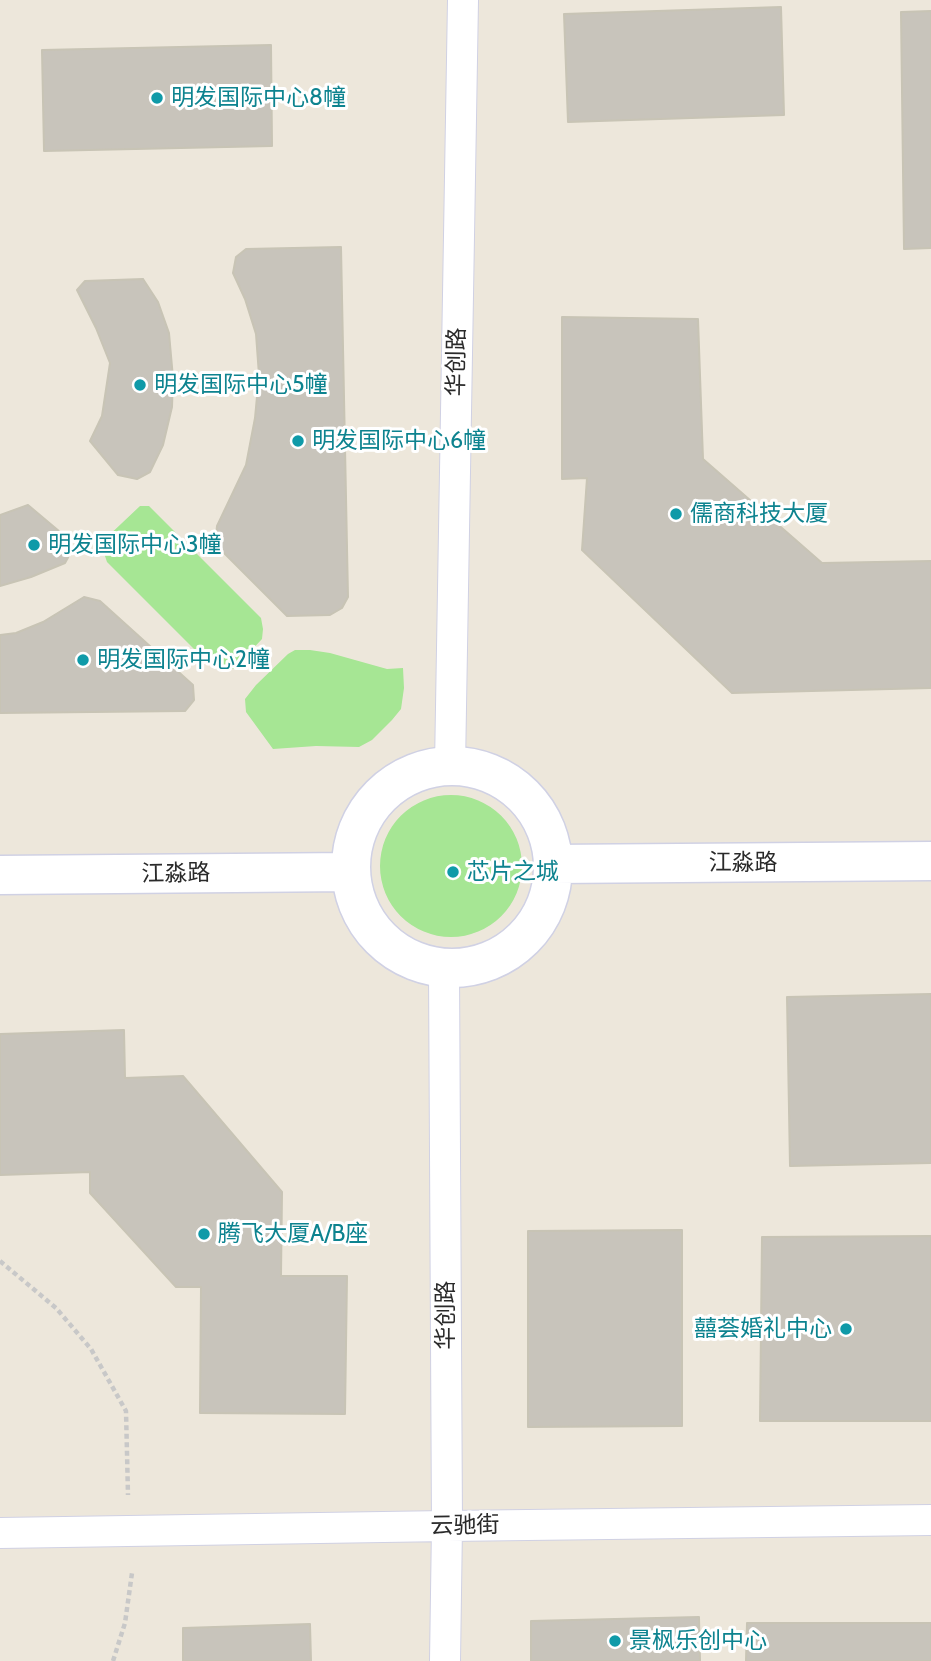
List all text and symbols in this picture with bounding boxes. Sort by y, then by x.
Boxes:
place label: 明发国际中心8幢 [171,84,346,112]
marker: 明发国际中心8幢 [149,90,165,106]
street label: 华创路 [443,327,471,397]
place label: 明发国际中心5幢 [154,371,327,399]
marker: 明发国际中心5幢 [132,377,148,393]
place label: 明发国际中心6幢 [312,427,486,455]
marker: 明发国际中心6幢 [290,433,306,449]
place label: 儒商科技大厦 [690,500,828,528]
marker: 儒商科技大厦 [668,506,684,522]
place label: 明发国际中心3幢 [48,531,221,559]
marker: 明发国际中心3幢 [26,537,42,553]
place label: 明发国际中心2幢 [97,646,270,674]
marker: 明发国际中心2幢 [75,652,91,668]
street label: 江淼路 [709,849,777,877]
place label: 芯片之城 [467,858,559,886]
street label: 江淼路 [141,860,211,888]
marker: 芯片之城 [445,864,461,880]
place label: 腾飞大厦A/B座 [218,1220,368,1248]
marker: 腾飞大厦A/B座 [196,1226,212,1242]
street label: 华创路 [432,1281,460,1349]
place label: 囍荟婚礼中心 [694,1315,832,1343]
marker: 囍荟婚礼中心 [838,1321,854,1337]
street label: 云驰街 [430,1512,500,1540]
place label: 景枫乐创中心 [629,1627,767,1655]
marker: 景枫乐创中心 [607,1633,623,1649]

